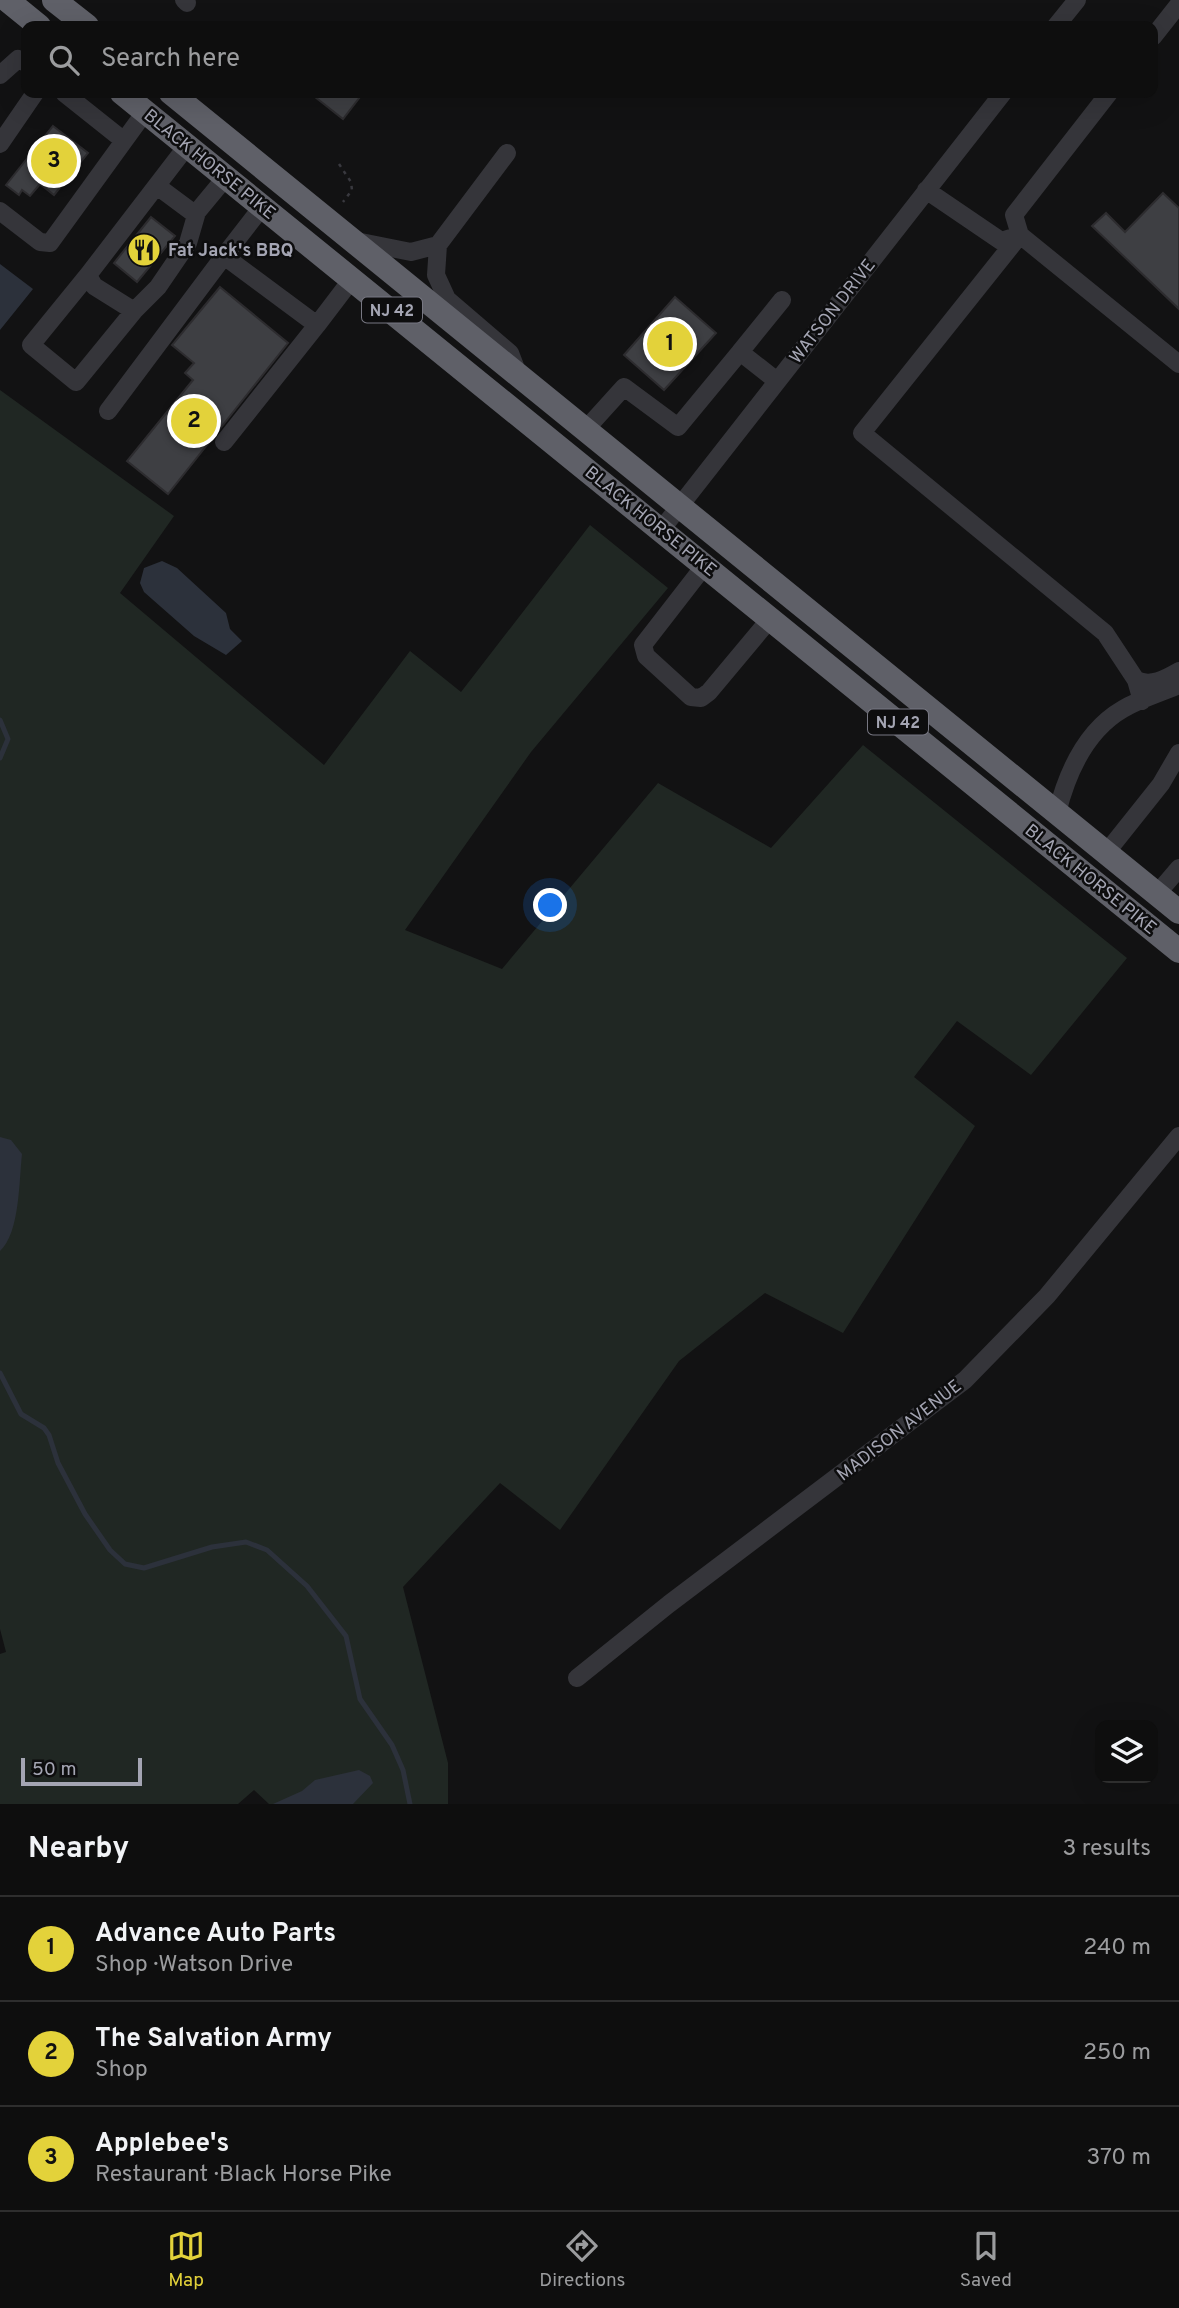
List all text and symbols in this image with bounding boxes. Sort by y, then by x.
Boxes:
search box [21,21,1158,98]
icon: search [45,41,83,79]
text: Search here [101,43,240,76]
street label: BLACK HORSE PIKE [138,105,280,225]
pin: 3 [31,135,77,187]
restaurant icon: Fat Jack's BBQ [125,231,163,269]
place label: Fat Jack's BBQ [168,240,293,263]
street label: WATSON DRIVE [785,255,881,369]
road number: NJ 42 [362,298,422,322]
pin: 1 [647,318,693,370]
pin: 2 [171,395,217,447]
street label: BLACK HORSE PIKE [579,462,721,582]
road number: NJ 42 [868,709,928,734]
street label: BLACK HORSE PIKE [1019,820,1161,940]
your location [533,888,567,922]
street label: MADISON AVENUE [833,1375,967,1487]
map controls [1095,1720,1158,1783]
button: layers [1095,1720,1158,1783]
scale bar [21,1755,142,1787]
text: 50 m [32,1758,77,1782]
text: Nearby [28,1831,129,1868]
text: 3 results [1062,1835,1151,1864]
text: Advance Auto Parts [95,1918,336,1951]
text: 1 [46,1934,56,1963]
text: 240 m [1083,1934,1151,1963]
text: Shop · Watson Drive [95,1951,293,1980]
text: The Salvation Army [95,2023,332,2056]
text: 2 [44,2039,58,2068]
text: 250 m [1083,2039,1151,2068]
text: Shop [95,2056,148,2085]
text: Applebee's [95,2128,229,2161]
text: 3 [44,2144,58,2173]
text: 370 m [1086,2144,1151,2173]
text: Restaurant · Black Horse Pike [95,2161,392,2190]
tab: Map [167,2227,205,2293]
tab: Directions [539,2227,626,2293]
tab: Saved [960,2227,1012,2293]

